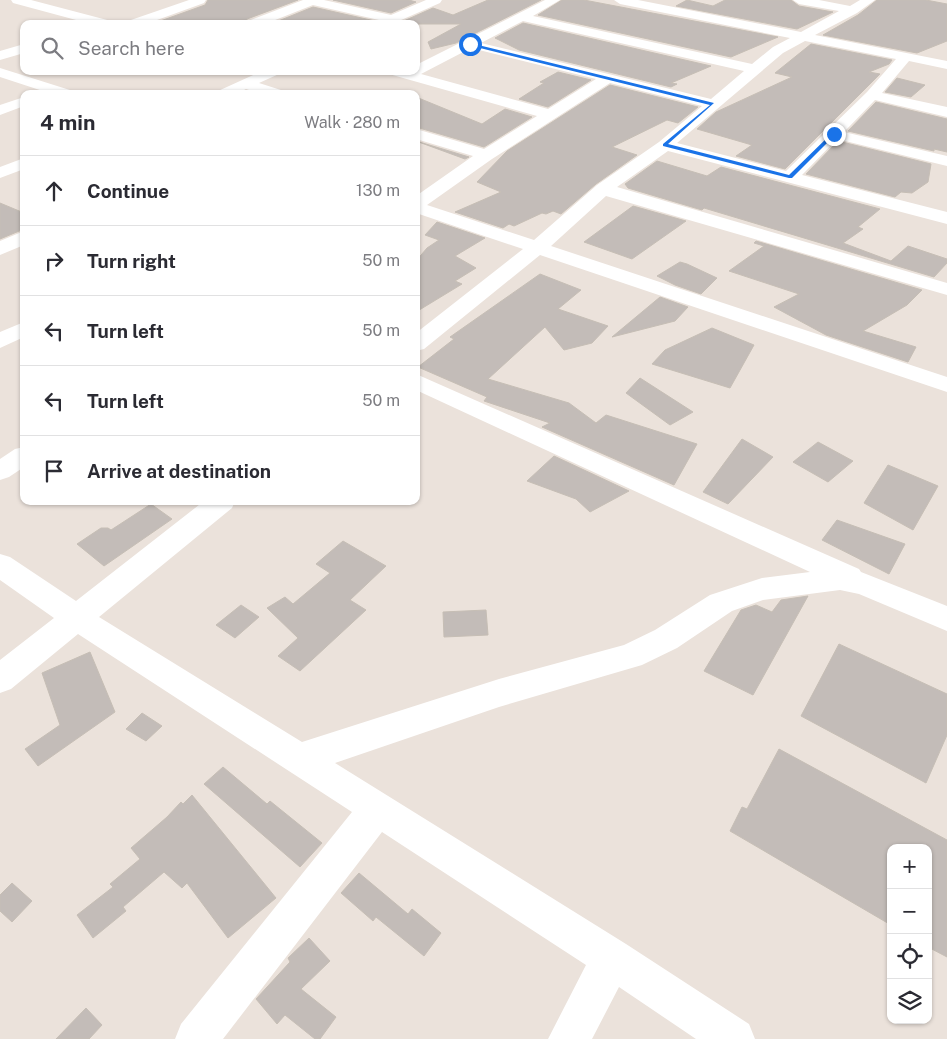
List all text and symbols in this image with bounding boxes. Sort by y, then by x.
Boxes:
search box [20,20,420,75]
route start [459,33,482,56]
icon: search [38,34,66,62]
text: Search here [78,37,185,59]
text: 4 min [40,110,95,135]
text: Walk · 280 m [304,113,400,132]
route end [823,123,846,146]
icon: ahead [40,177,68,205]
text: Continue [87,180,169,202]
text: 130 m [356,181,400,200]
icon: right [40,247,68,275]
text: Turn right [87,250,176,272]
text: 50 m [362,251,400,270]
icon: left [40,317,68,345]
text: Turn left [87,320,164,342]
text: 50 m [362,321,400,340]
icon: left [40,387,68,415]
text: Turn left [87,390,164,412]
text: 50 m [362,391,400,410]
icon: arrive [40,457,68,485]
text: Arrive at destination [87,460,271,482]
map controls [887,844,932,1024]
button: + [887,844,932,889]
button: − [887,889,932,934]
button: locate [887,934,932,979]
button: layers [887,979,932,1024]

